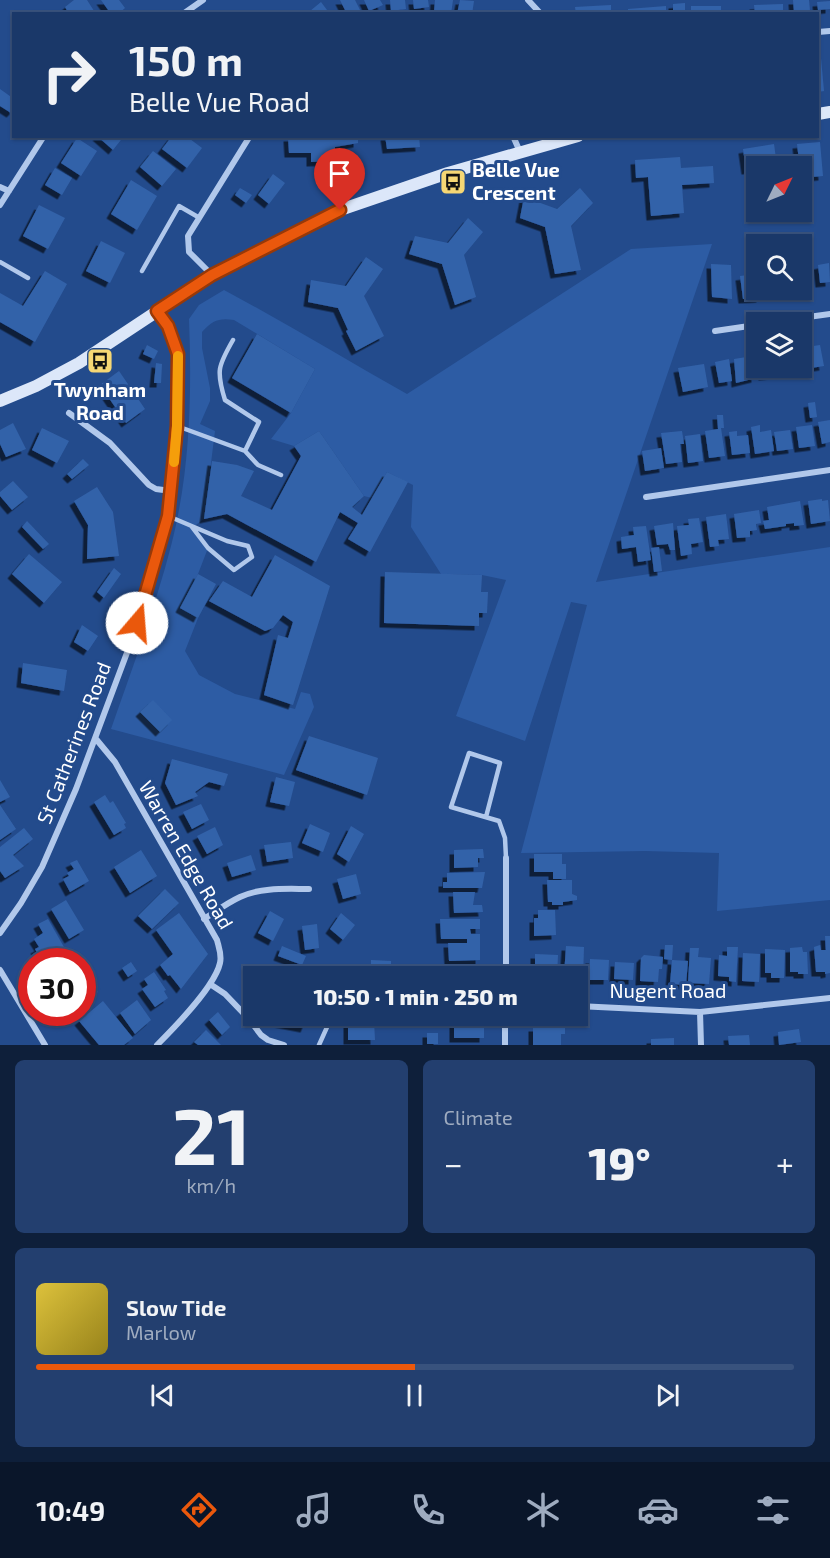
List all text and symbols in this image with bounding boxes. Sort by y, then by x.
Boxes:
text: 150 m [129,34,243,84]
icon: right [30,36,108,114]
text: Belle Vue Road [129,85,310,117]
pin [314,148,365,210]
north arrow [746,156,812,222]
map controls [746,156,812,378]
icon: arrive [323,157,356,190]
place label: Belle Vue Crescent [472,157,560,204]
bus stop icon: Belle Vue Crescent [438,167,468,197]
button: search [746,234,812,300]
button: layers [746,312,812,378]
bus stop icon: Twynham Road [85,346,115,376]
place label: Twynham Road [54,377,146,424]
position arrow [105,591,169,655]
street label: St Catherines Road [31,658,115,827]
street label: Warren Edge Road [135,776,239,933]
speed limit sign: 30 [18,948,96,1026]
street label: Nugent Road [609,978,727,1002]
text: 10:50 · 1 min · 250 m [313,983,518,1009]
text: 21 [172,1087,251,1181]
text: Climate [444,1105,513,1129]
text: 19° [588,1135,650,1189]
text: − [444,1143,463,1183]
text: + [776,1143,794,1183]
text: km/h [186,1173,236,1197]
text: Slow Tide [126,1294,226,1320]
text: Marlow [126,1320,196,1344]
icon: previous [146,1379,179,1412]
icon: pause [398,1379,431,1412]
icon: next [651,1379,684,1412]
icon: directions [178,1489,220,1531]
icon: music [293,1489,335,1531]
icon: phone [407,1489,449,1531]
icon: climate [522,1489,564,1531]
icon: car [637,1489,679,1531]
icon: filters [752,1489,794,1531]
text: 10:49 [36,1494,105,1526]

